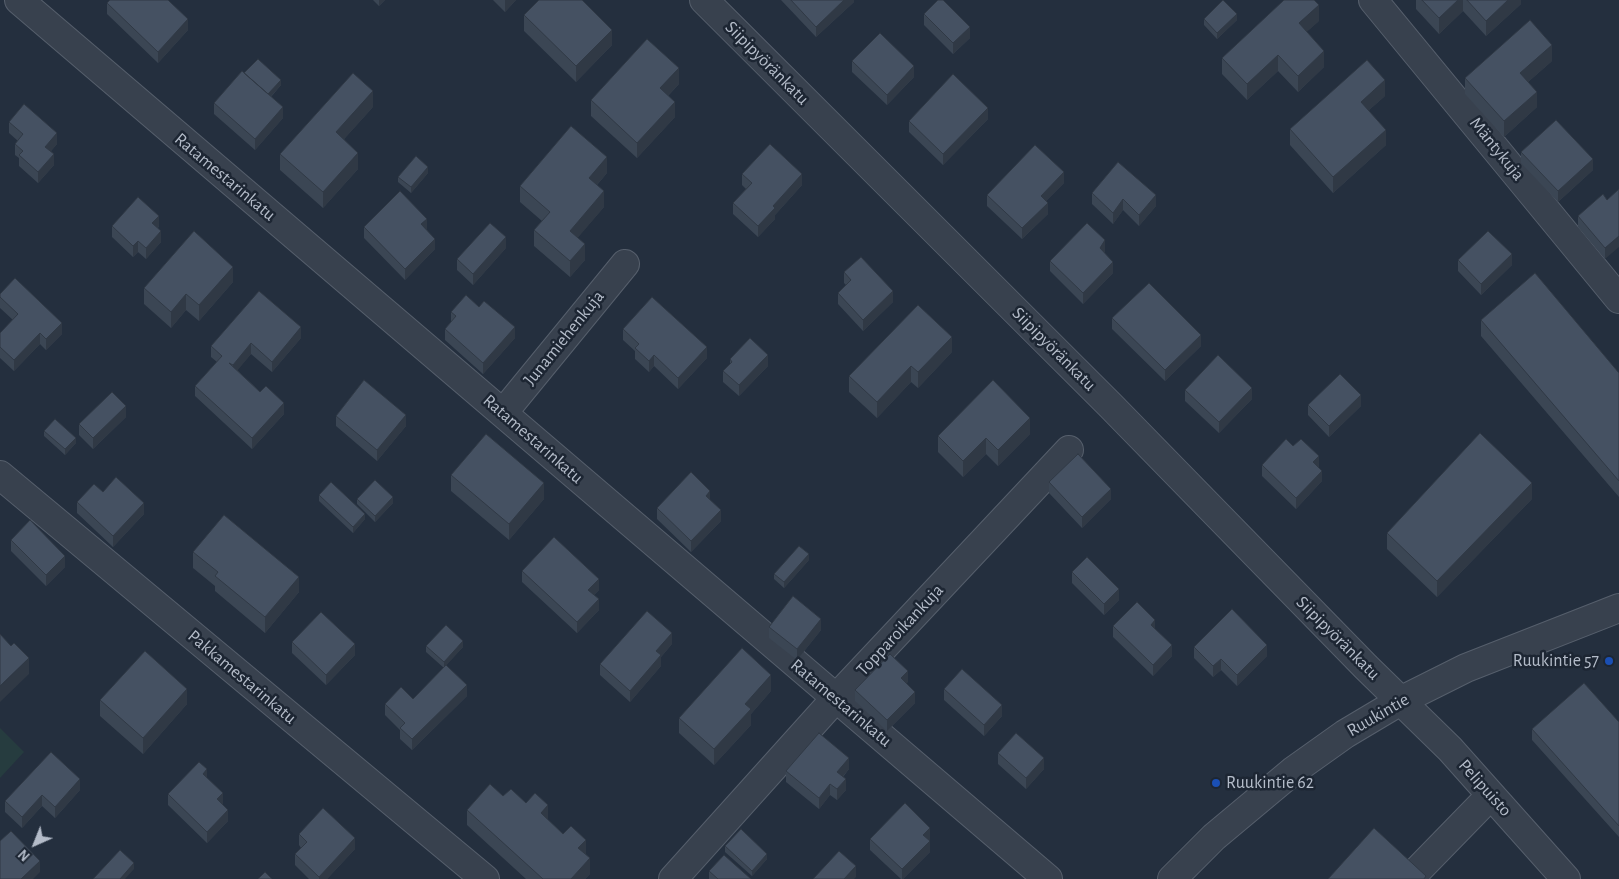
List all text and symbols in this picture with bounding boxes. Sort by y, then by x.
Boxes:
street label: Siipipyöränkatu [721,17,813,109]
street label: Mäntykuja [1465,113,1529,185]
street label: Ratamestarinkatu [170,128,280,226]
street label: Junamiehenkuja [519,286,609,390]
street label: Siipipyöränkatu [1008,303,1100,395]
street label: Ratamestarinkatu [479,390,587,488]
street label: Topparoikankuja [852,580,948,680]
street label: Siipipyöränkatu [1292,592,1384,684]
street label: Pakkamestarinkatu [183,625,301,729]
place label: Ruukintie 57 [1513,650,1599,672]
street label: Ratamestarinkatu [786,654,896,752]
marker: Ruukintie 57 [1603,655,1615,667]
street label: Ruukintie [1343,689,1413,741]
street label: Pelipuisto [1454,755,1516,821]
place label: Ruukintie 62 [1226,772,1314,794]
marker: Ruukintie 62 [1210,777,1222,789]
north arrow [10,819,60,869]
text: N [16,846,33,863]

